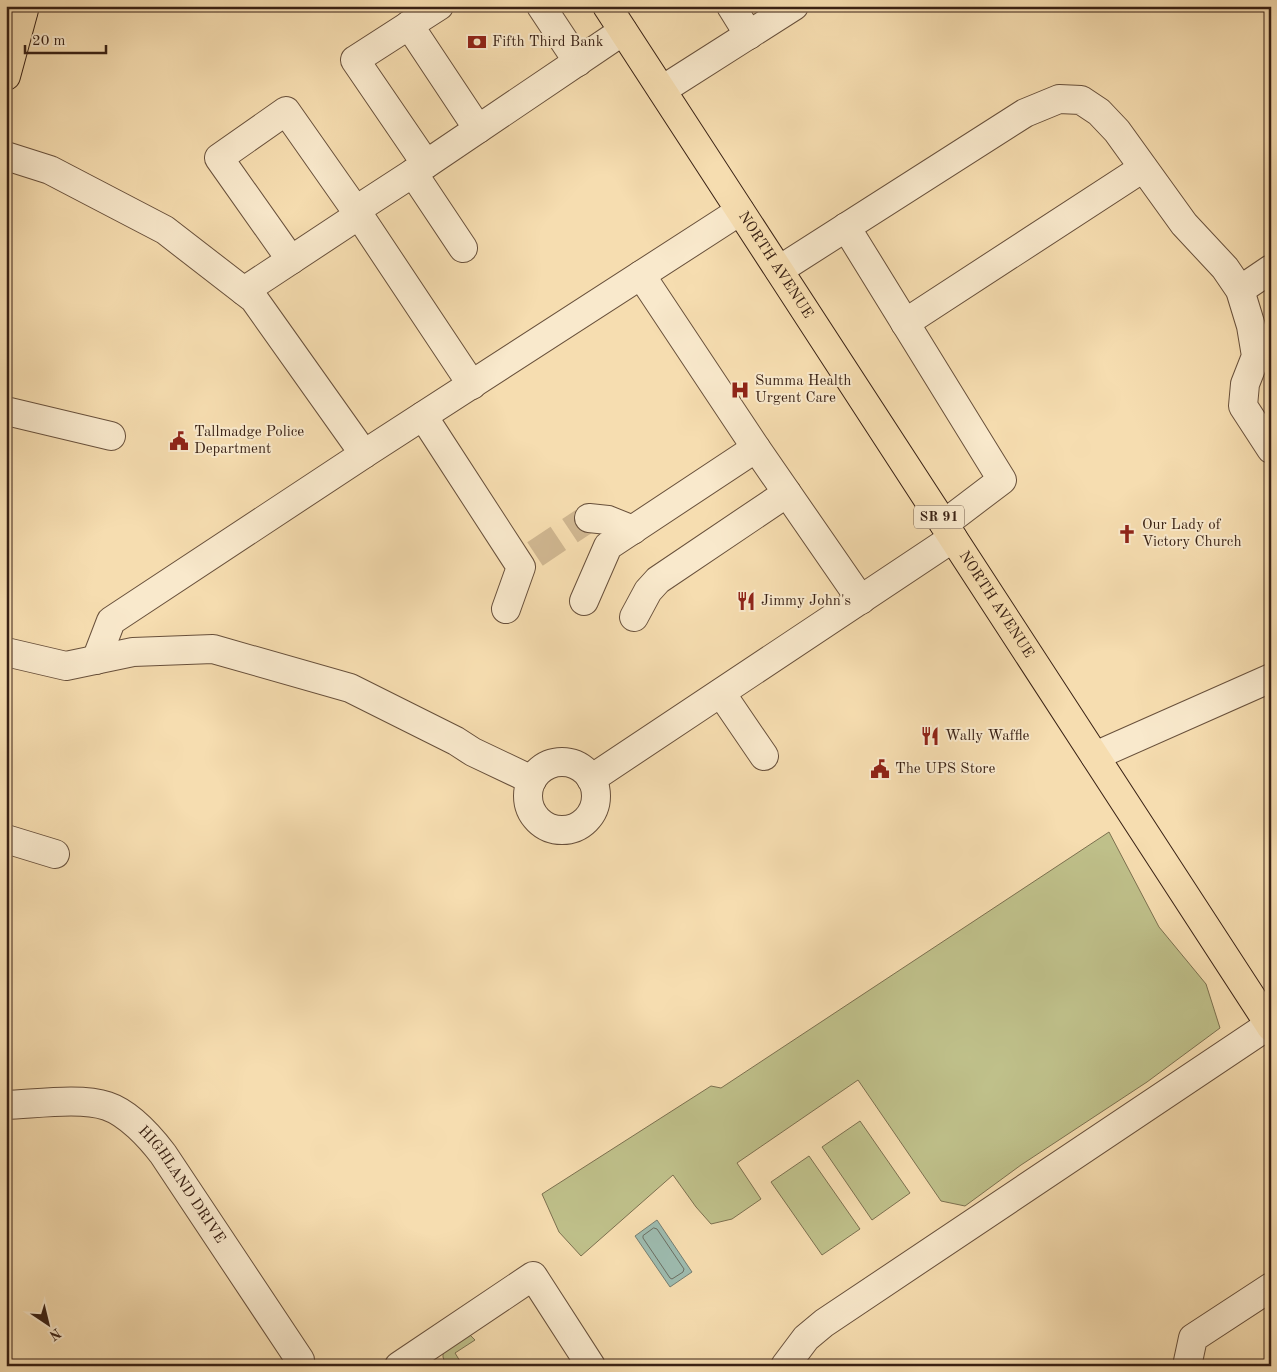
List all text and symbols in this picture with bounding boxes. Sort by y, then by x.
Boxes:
scale bar [25,22,106,54]
bank icon: Fifth Third Bank [466,31,488,53]
text: 20 m [32,34,66,49]
place label: Fifth Third Bank [492,35,604,50]
street label: NORTH AVENUE [735,209,816,321]
place label: Summa Health Urgent Care [755,374,851,406]
hospital icon: Summa Health Urgent Care [729,379,751,401]
place label: Tallmadge Police Department [194,425,304,457]
public building icon: Tallmadge Police Department [168,430,190,452]
road number: SR 91 [914,506,964,528]
place label: Our Lady of Victory Church [1142,518,1242,550]
church icon: Our Lady of Victory Church [1116,523,1138,545]
street label: NORTH AVENUE [956,548,1036,661]
restaurant icon: Jimmy John's [735,590,757,612]
place label: Jimmy John's [761,594,851,609]
restaurant icon: Wally Waffle [919,725,941,747]
place label: Wally Waffle [945,729,1030,744]
public building icon: The UPS Store [869,758,891,780]
place label: The UPS Store [895,762,996,777]
street label: HIGHLAND DRIVE [135,1123,228,1246]
north arrow [22,1300,72,1350]
text: N [46,1325,63,1343]

